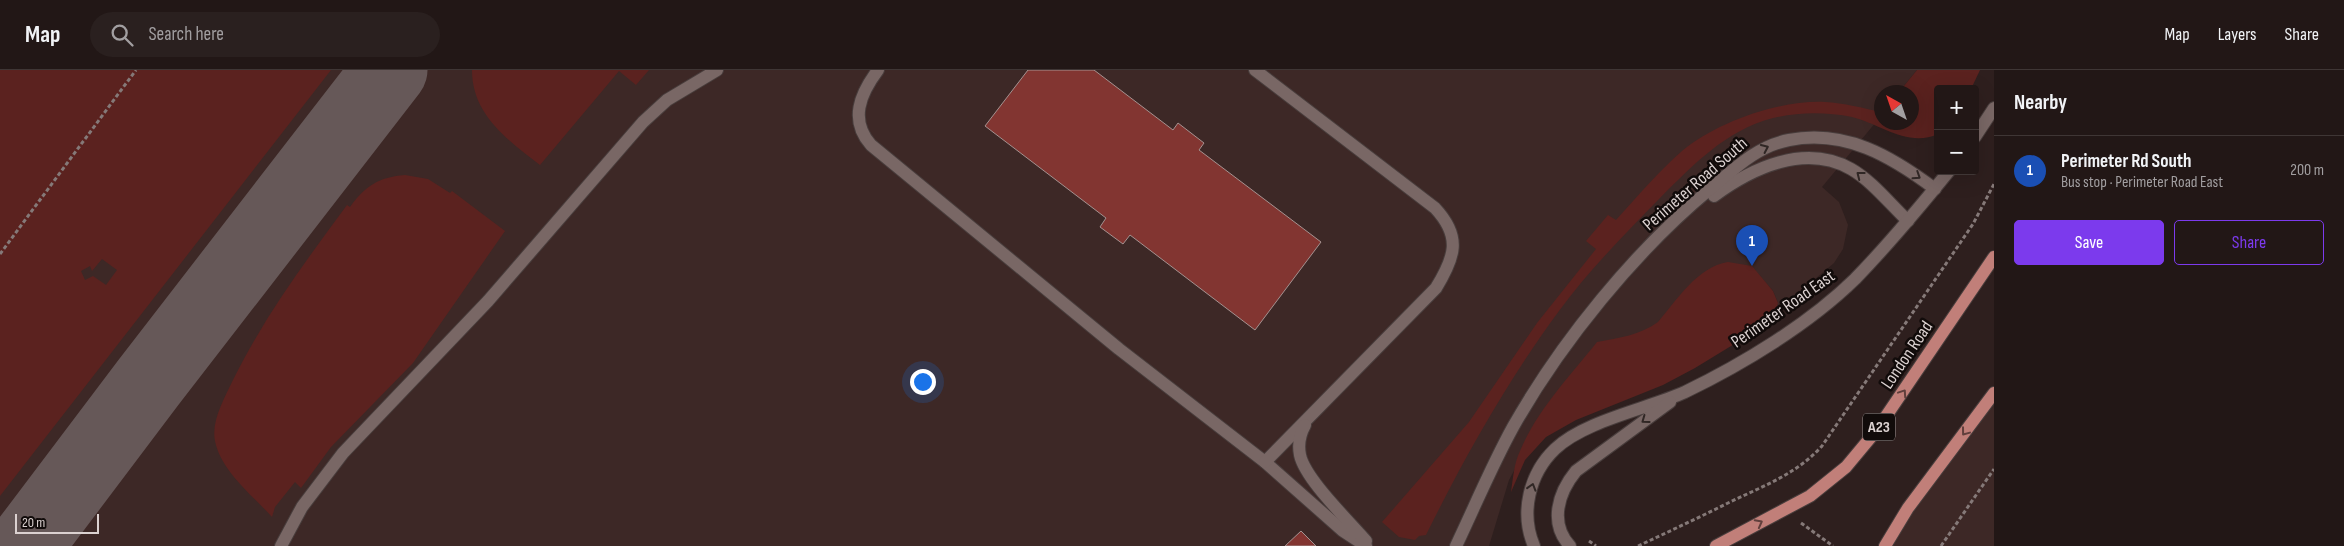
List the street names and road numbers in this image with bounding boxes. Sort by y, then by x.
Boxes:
street label: Perimeter Road South [1639,133,1751,235]
street label: Perimeter Road East [1727,265,1839,352]
street label: London Road [1877,317,1937,393]
road number: A23 [1863,414,1895,441]

